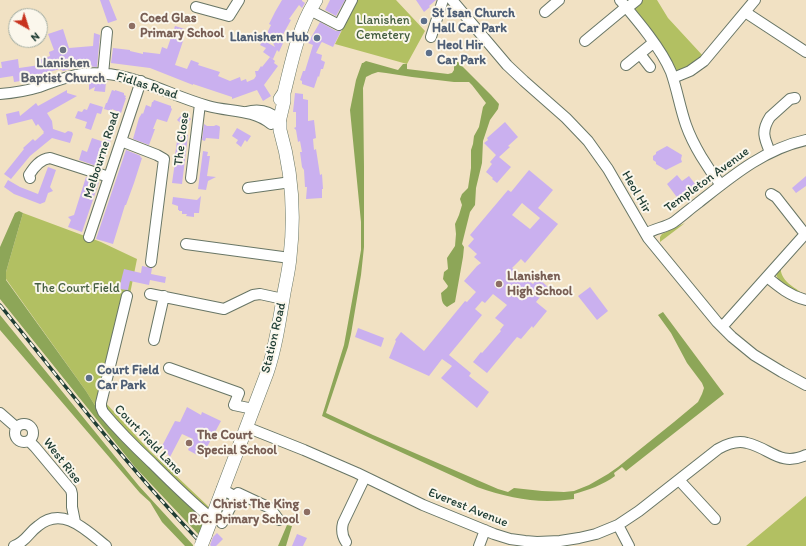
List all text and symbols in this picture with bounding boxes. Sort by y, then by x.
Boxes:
place label: St Isan Church Hall Car Park [432,6,515,37]
north arrow [8,8,48,48]
place label: Coed Glas Primary School [140,11,224,42]
park label: Llanishen Cemetery [356,13,410,44]
marker: St Isan Church Hall Car Park [419,16,429,26]
marker: Coed Glas Primary School [127,21,137,31]
text: N [28,30,42,44]
place label: Llanishen Hub [230,30,309,46]
marker: Llanishen Hub [312,33,322,43]
place label: Heol Hir Car Park [437,38,486,69]
marker: Llanishen Baptist Church [58,45,68,55]
marker: Heol Hir Car Park [424,48,434,58]
place label: Llanishen Baptist Church [21,56,105,87]
street label: Fidlas Road [114,69,180,103]
street label: Melbourne Road [81,110,123,200]
street label: The Close [171,111,193,167]
street label: Templeton Avenue [661,144,753,216]
street label: Heol Hir [618,168,654,216]
place label: Llanishen High School [507,269,573,300]
marker: Llanishen High School [494,279,504,289]
park label: The Court Field [34,281,120,297]
street label: Station Road [258,301,290,375]
place label: Court Field Car Park [97,363,159,394]
marker: Court Field Car Park [84,373,94,383]
street label: Court Field Lane [111,402,185,478]
place label: The Court Special School [197,428,277,459]
street label: West Rise [39,435,85,487]
marker: The Court Special School [184,438,194,448]
street label: Everest Avenue [426,485,510,531]
place label: Christ The King R.C. Primary School [190,497,299,528]
marker: Christ The King R.C. Primary School [302,507,312,517]

